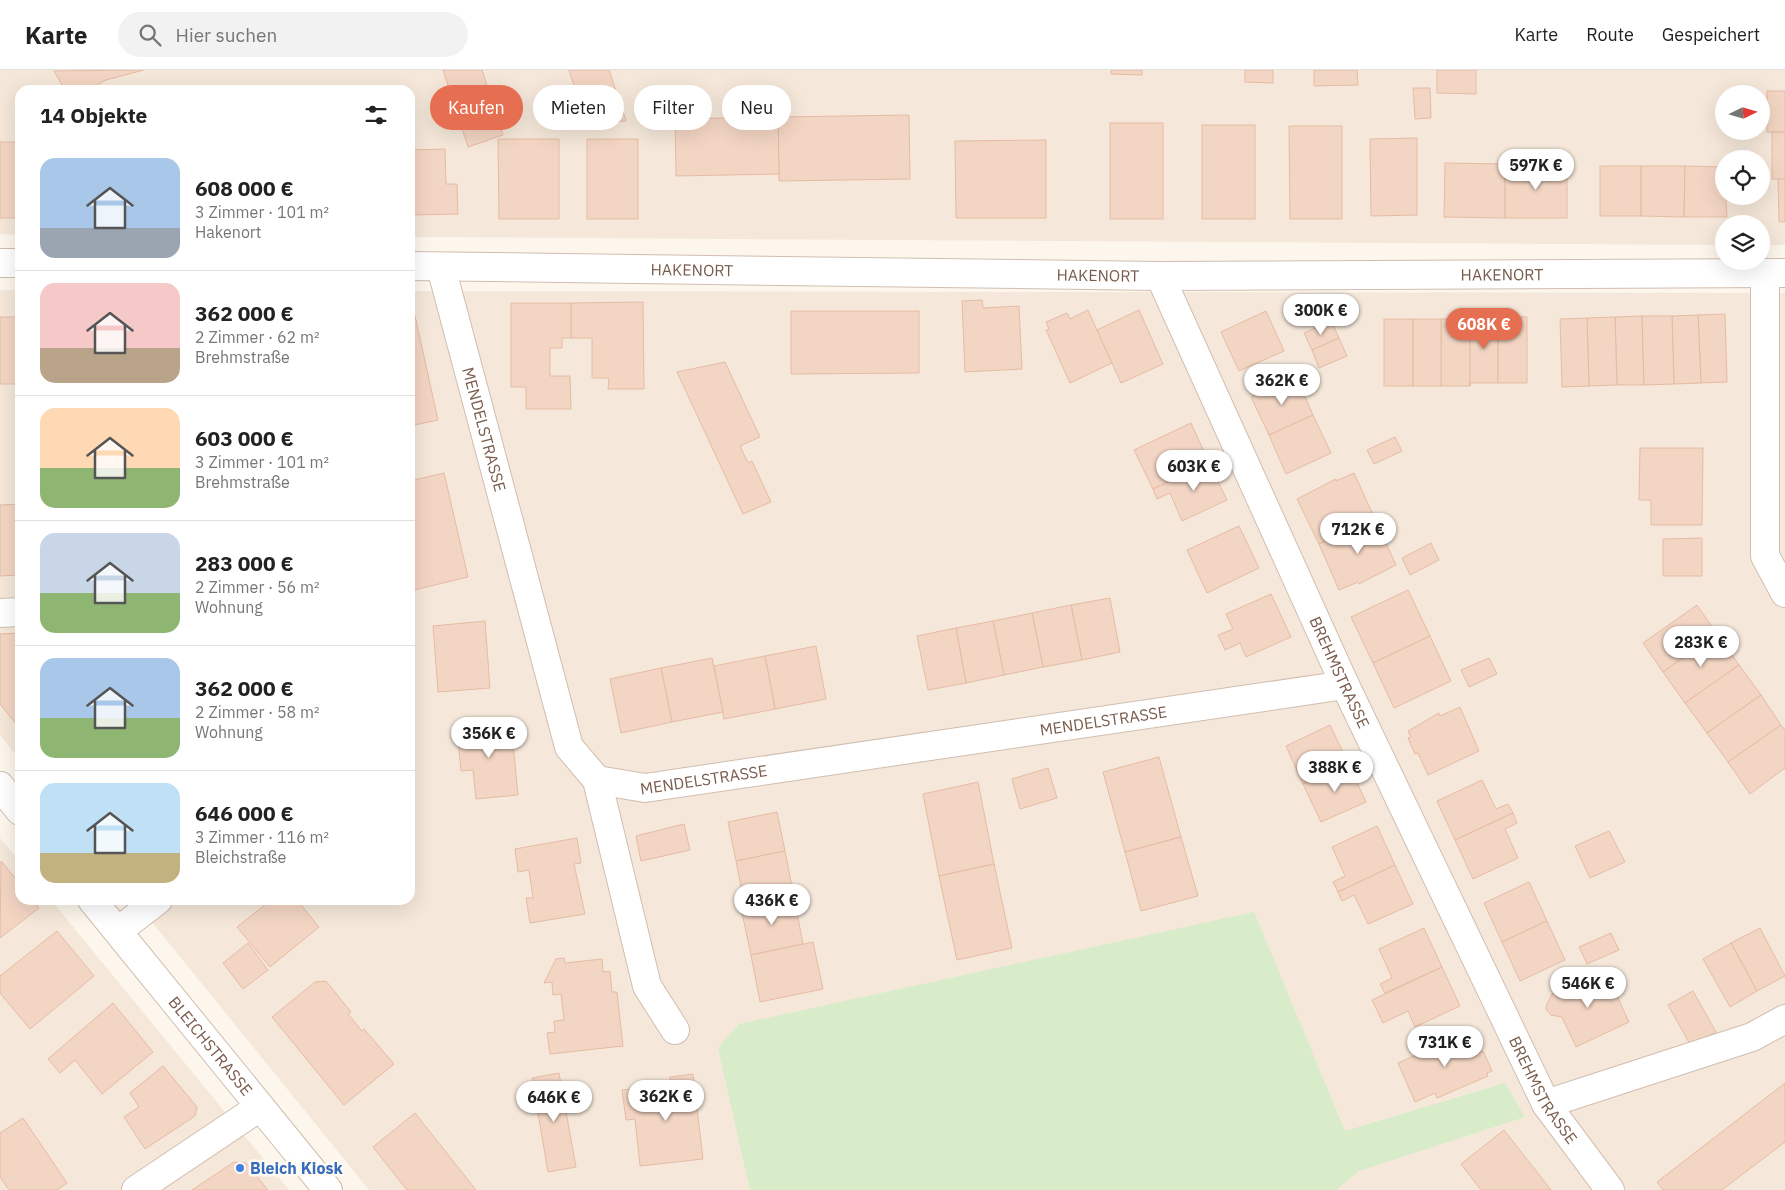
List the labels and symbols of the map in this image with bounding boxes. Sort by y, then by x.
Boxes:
north arrow [1715,85,1770,140]
pin: 597K € [1495,148,1577,191]
street label: HAKENORT [650,259,733,280]
street label: HAKENORT [1461,264,1543,285]
street label: HAKENORT [1056,265,1139,286]
pin: 300K € [1280,294,1362,336]
pin: 608K € [1443,308,1525,350]
pin: 362K € [1241,364,1323,406]
street label: MENDELSTRASSE [458,365,510,494]
pin: 603K € [1153,450,1235,492]
pin: 712K € [1317,512,1399,555]
street label: BREHMSTRASSE [1305,613,1374,731]
pin: 283K € [1660,626,1742,668]
street label: MENDELSTRASSE [1038,701,1168,740]
pin: 356K € [448,716,530,759]
pin: 388K € [1294,750,1376,793]
street label: MENDELSTRASSE [639,760,769,799]
pin: 436K € [731,884,813,926]
pin: 546K € [1547,966,1629,1009]
street label: BLEICHSTRASSE [164,992,257,1099]
pin: 731K € [1404,1026,1486,1068]
street label: BREHMSTRASSE [1505,1033,1582,1148]
pin: 646K € [513,1080,595,1123]
pin: 362K € [625,1080,707,1122]
place label: Bleich Kiosk [250,1158,343,1178]
marker: Bleich Kiosk [234,1162,246,1174]

